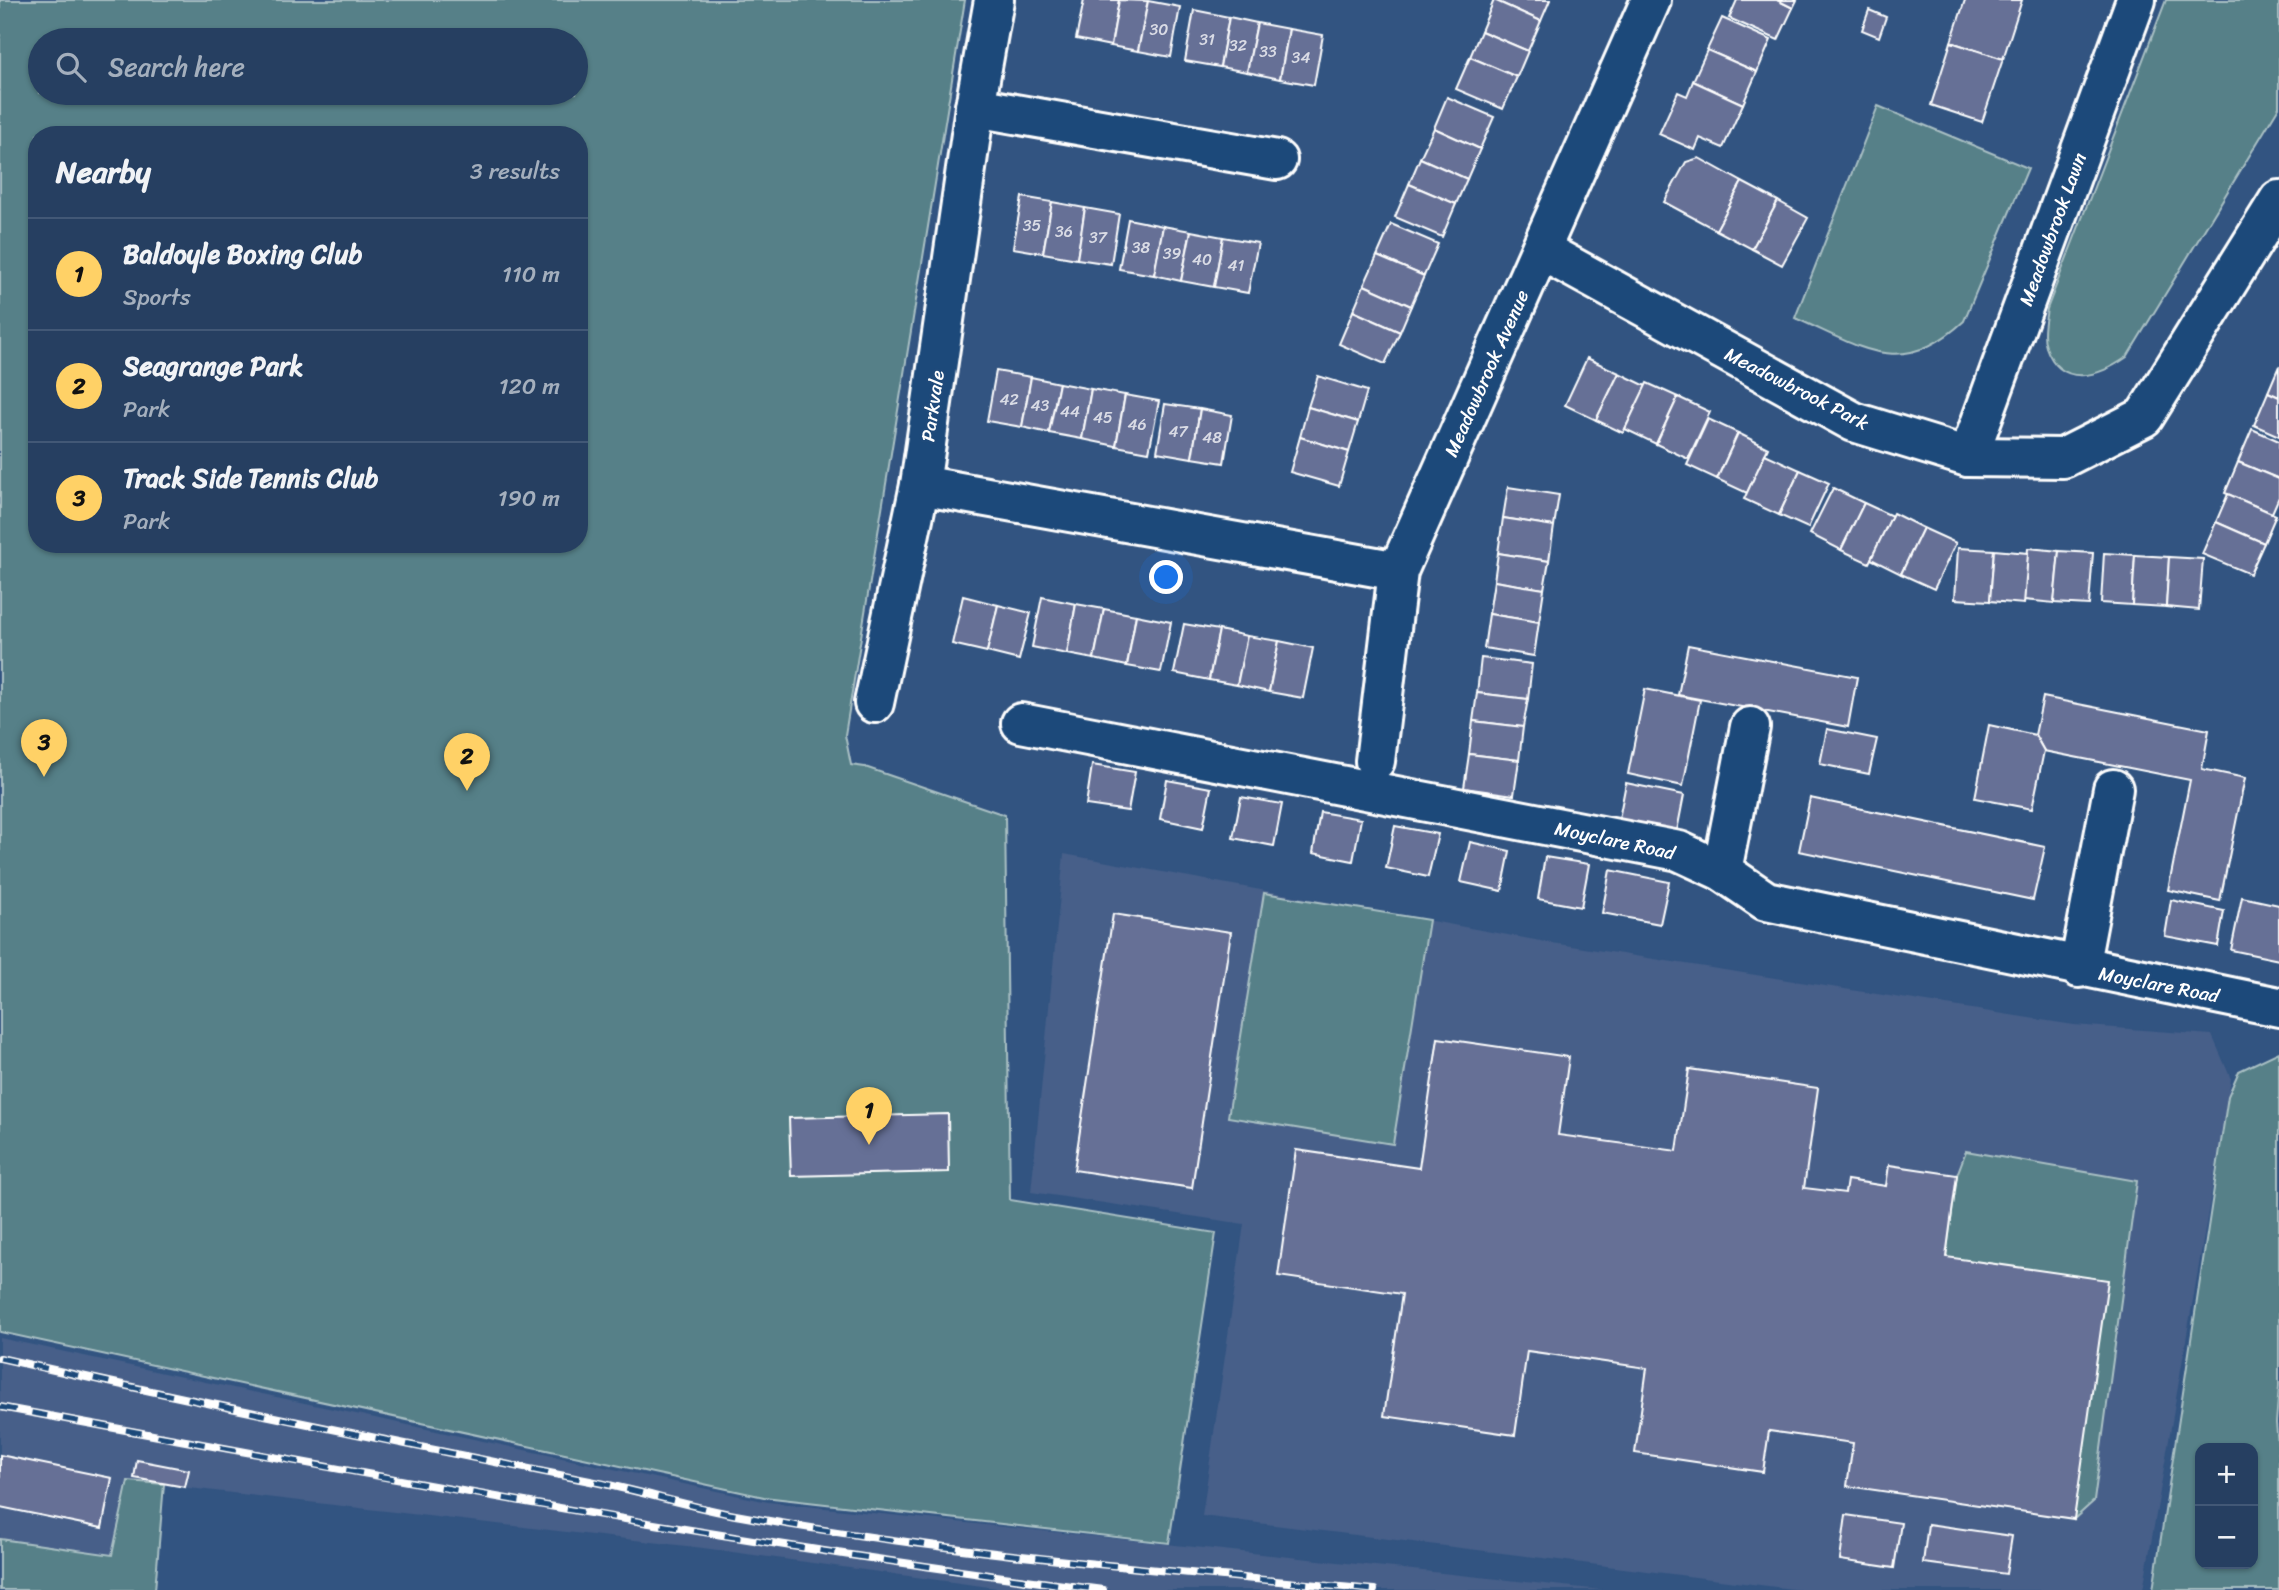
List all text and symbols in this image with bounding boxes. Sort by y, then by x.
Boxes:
house number: 30 [1150,15,1168,44]
house number: 31 [1199,25,1215,54]
search box [28,28,588,105]
house number: 32 [1229,31,1247,60]
house number: 33 [1259,37,1277,66]
house number: 34 [1292,43,1310,72]
text: Search here [108,44,245,90]
icon: search [52,48,90,86]
text: Nearby [56,145,151,199]
street label: Meadowbrook Lawn [2009,148,2096,311]
text: 3 results [470,151,560,192]
house number: 35 [1023,211,1042,240]
house number: 36 [1055,217,1073,246]
house number: 37 [1089,223,1108,252]
text: Baldoyle Boxing Club [123,231,362,277]
house number: 38 [1132,233,1151,262]
house number: 39 [1163,239,1181,268]
house number: 40 [1192,245,1212,274]
house number: 41 [1228,251,1245,280]
text: 1 [74,254,84,295]
text: 110 m [502,254,560,295]
text: Sports [123,277,191,318]
street label: Meadowbrook Avenue [1435,284,1538,462]
street label: Meadowbrook Park [1719,338,1876,440]
text: Seagrange Park [123,343,303,389]
text: 2 [72,366,86,407]
text: 120 m [499,366,560,407]
street label: Parkvale [911,368,954,444]
house number: 42 [999,385,1019,414]
text: Park [123,389,170,430]
house number: 43 [1031,391,1050,420]
house number: 44 [1060,397,1080,426]
house number: 45 [1093,403,1113,432]
house number: 46 [1127,410,1147,439]
house number: 47 [1168,417,1188,446]
house number: 48 [1202,423,1222,452]
text: Track Side Tennis Club [123,455,378,501]
text: 3 [73,478,85,519]
text: 190 m [498,478,560,519]
text: Park [123,501,170,542]
your location [1149,560,1183,594]
pin: 3 [21,719,67,777]
pin: 2 [444,733,490,791]
street label: Moyclare Road [1552,812,1679,870]
street label: Moyclare Road [2096,957,2223,1013]
pin: 1 [846,1087,892,1145]
map controls [2195,1443,2258,1569]
button: + [2195,1443,2258,1506]
button: − [2195,1506,2258,1569]

